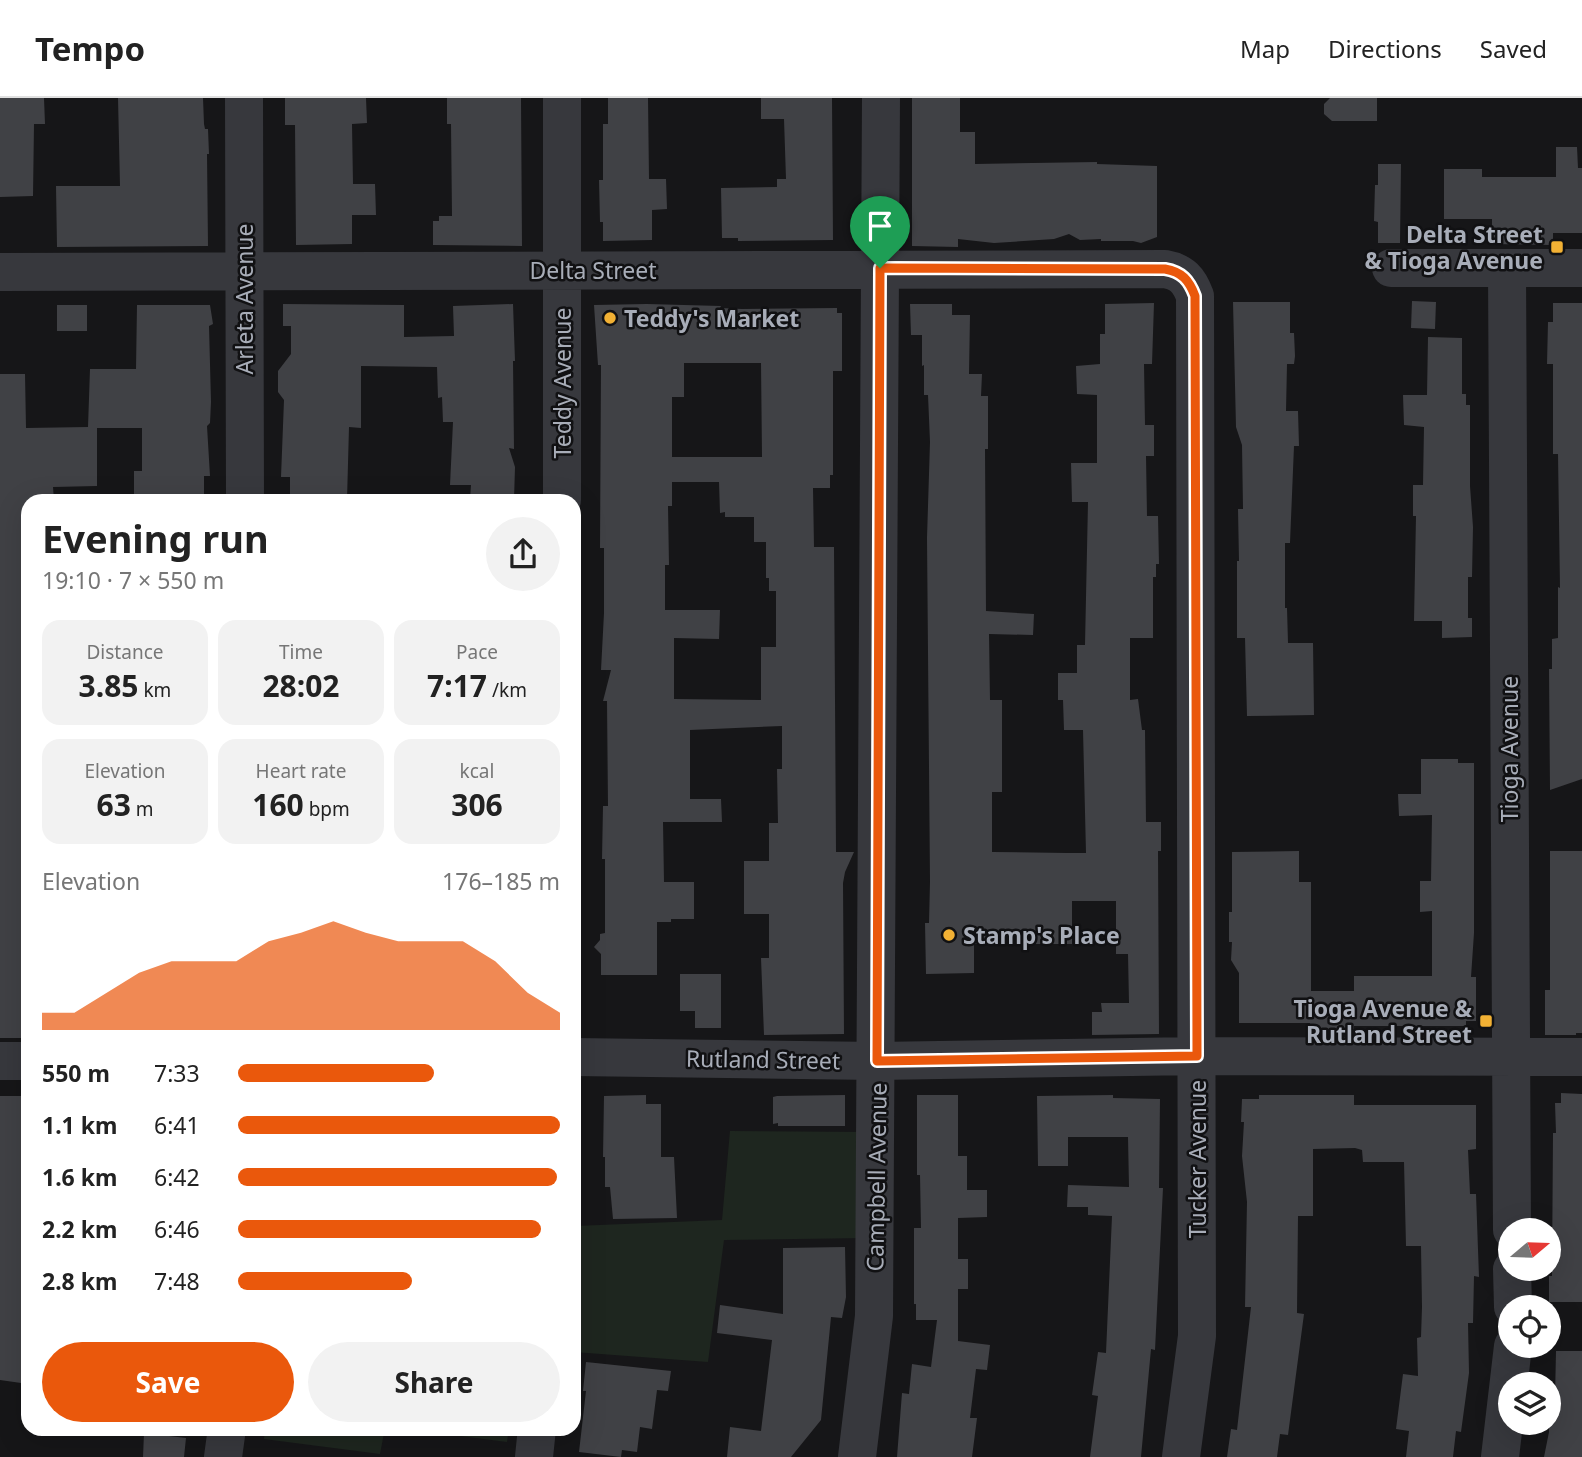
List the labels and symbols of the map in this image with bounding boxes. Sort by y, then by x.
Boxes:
pin [850,196,910,268]
place label: Delta Street & Tioga Avenue [1365,218,1543,276]
street label: Arleta Avenue [228,223,260,375]
marker: Delta Street & Tioga Avenue [1549,239,1565,255]
street label: Delta Street [529,254,657,286]
place label: Teddy's Market [624,302,799,334]
street label: Teddy Avenue [546,308,578,458]
marker: Teddy's Market [602,310,618,326]
street label: Tioga Avenue [1493,676,1525,822]
place label: Stamp's Place [963,919,1120,951]
marker: Stamp's Place [941,927,957,943]
place label: Tioga Avenue & Rutland Street [1294,992,1473,1050]
marker: Tioga Avenue & Rutland Street [1478,1013,1494,1029]
street label: Rutland Street [686,1042,840,1076]
street label: Tucker Avenue [1181,1080,1213,1238]
street label: Campbell Avenue [858,1082,894,1272]
north arrow [1498,1218,1561,1281]

